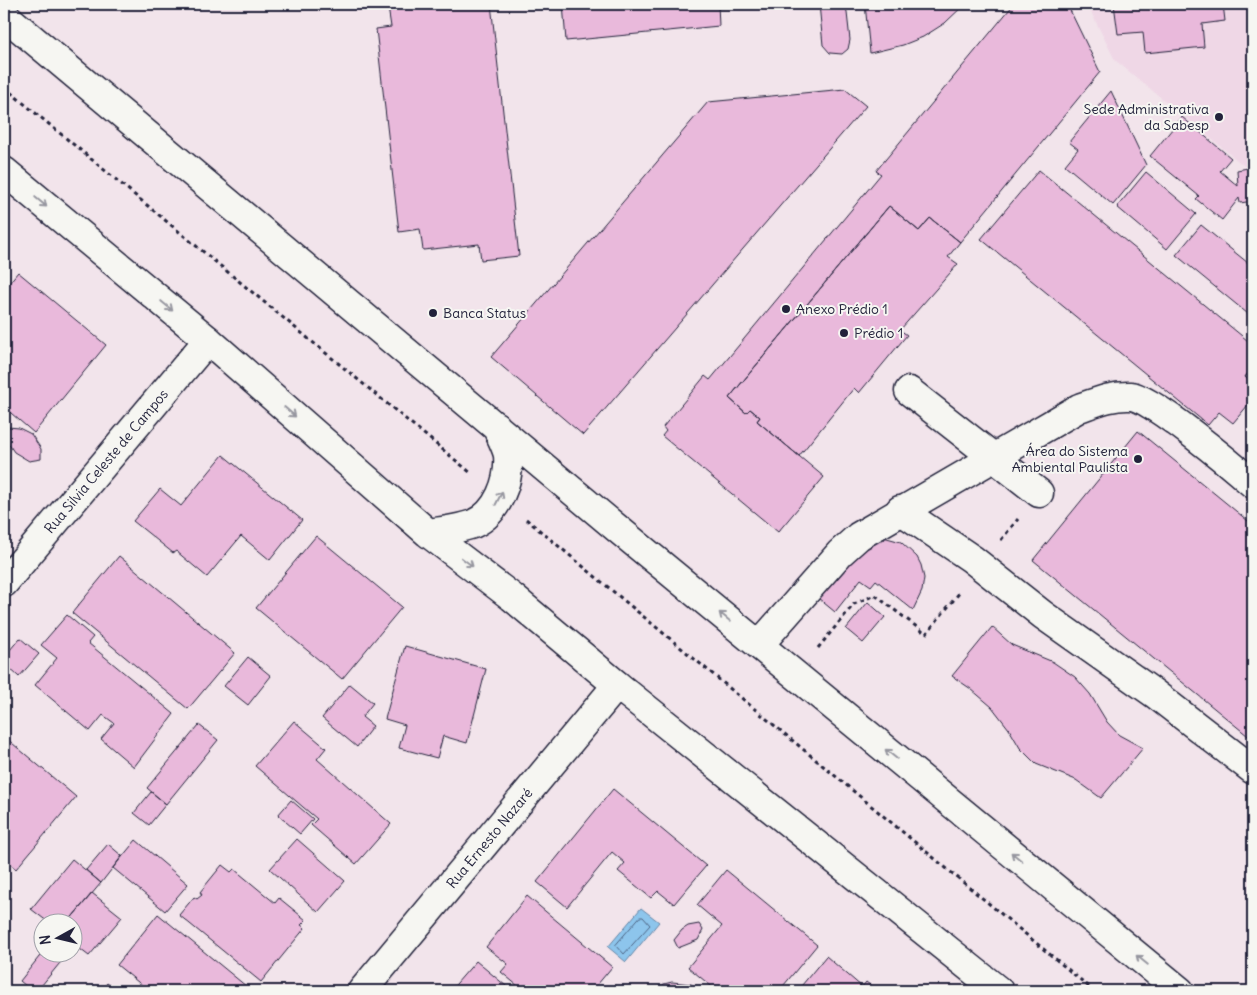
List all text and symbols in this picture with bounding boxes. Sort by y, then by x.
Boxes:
place label: Sede Administrativa da Sabesp [1084,100,1209,134]
marker: Sede Administrativa da Sabesp [1213,111,1225,123]
one-way arrow [35,197,48,208]
one-way arrow [160,300,173,311]
place label: Anexo Prédio 1 [796,300,888,318]
marker: Anexo Prédio 1 [780,303,792,315]
place label: Banca Status [443,304,526,322]
marker: Banca Status [427,307,439,319]
place label: Prédio 1 [854,324,903,342]
marker: Prédio 1 [838,327,850,339]
street label: Rua Silvia Celeste de Campos [40,385,172,537]
one-way arrow [283,406,296,418]
place label: Área do Sistema Ambiental Paulista [1012,442,1128,476]
marker: Área do Sistema Ambiental Paulista [1132,453,1144,465]
one-way arrow [494,490,504,505]
one-way arrow [460,557,473,568]
one-way arrow [719,612,732,623]
one-way arrow [885,749,898,760]
street label: Rua Ernesto Nazaré [442,784,536,892]
one-way arrow [1011,852,1024,863]
north arrow [32,912,82,962]
text: N [36,934,55,946]
one-way arrow [1136,955,1149,966]

